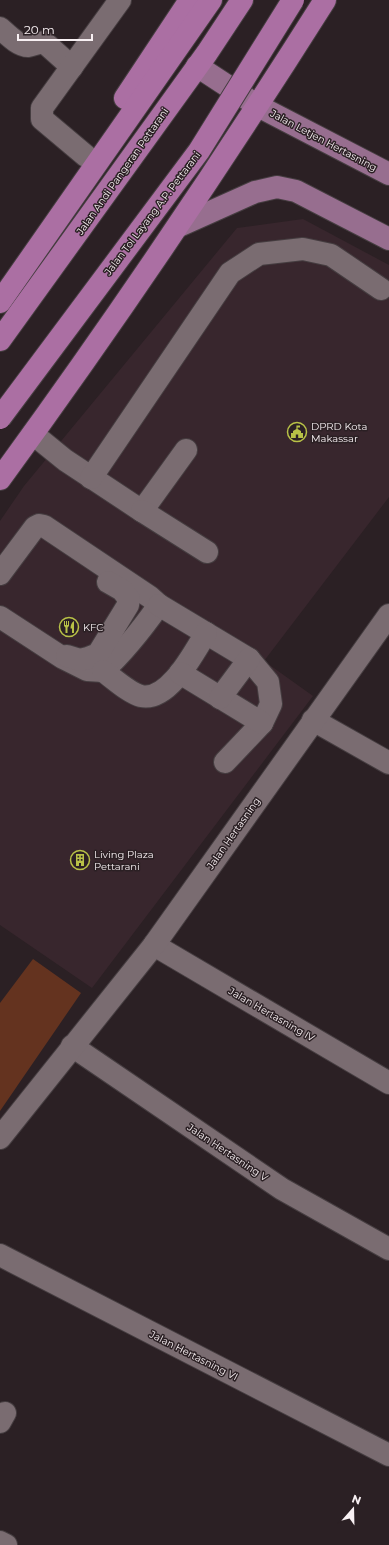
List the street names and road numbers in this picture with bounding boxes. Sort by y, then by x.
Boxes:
street label: Jalan Andi Pangeran Pettarani [73,105,171,238]
street label: Jalan Letjen Hertasning [267,106,379,174]
street label: Jalan Tol Layang A.P. Pettarani [101,149,203,279]
street label: Jalan Hertasning [203,795,263,873]
street label: Jalan Hertasning IV [225,984,317,1044]
street label: Jalan Hertasning V [184,1120,271,1184]
street label: Jalan Hertasning VI [147,1327,240,1383]

